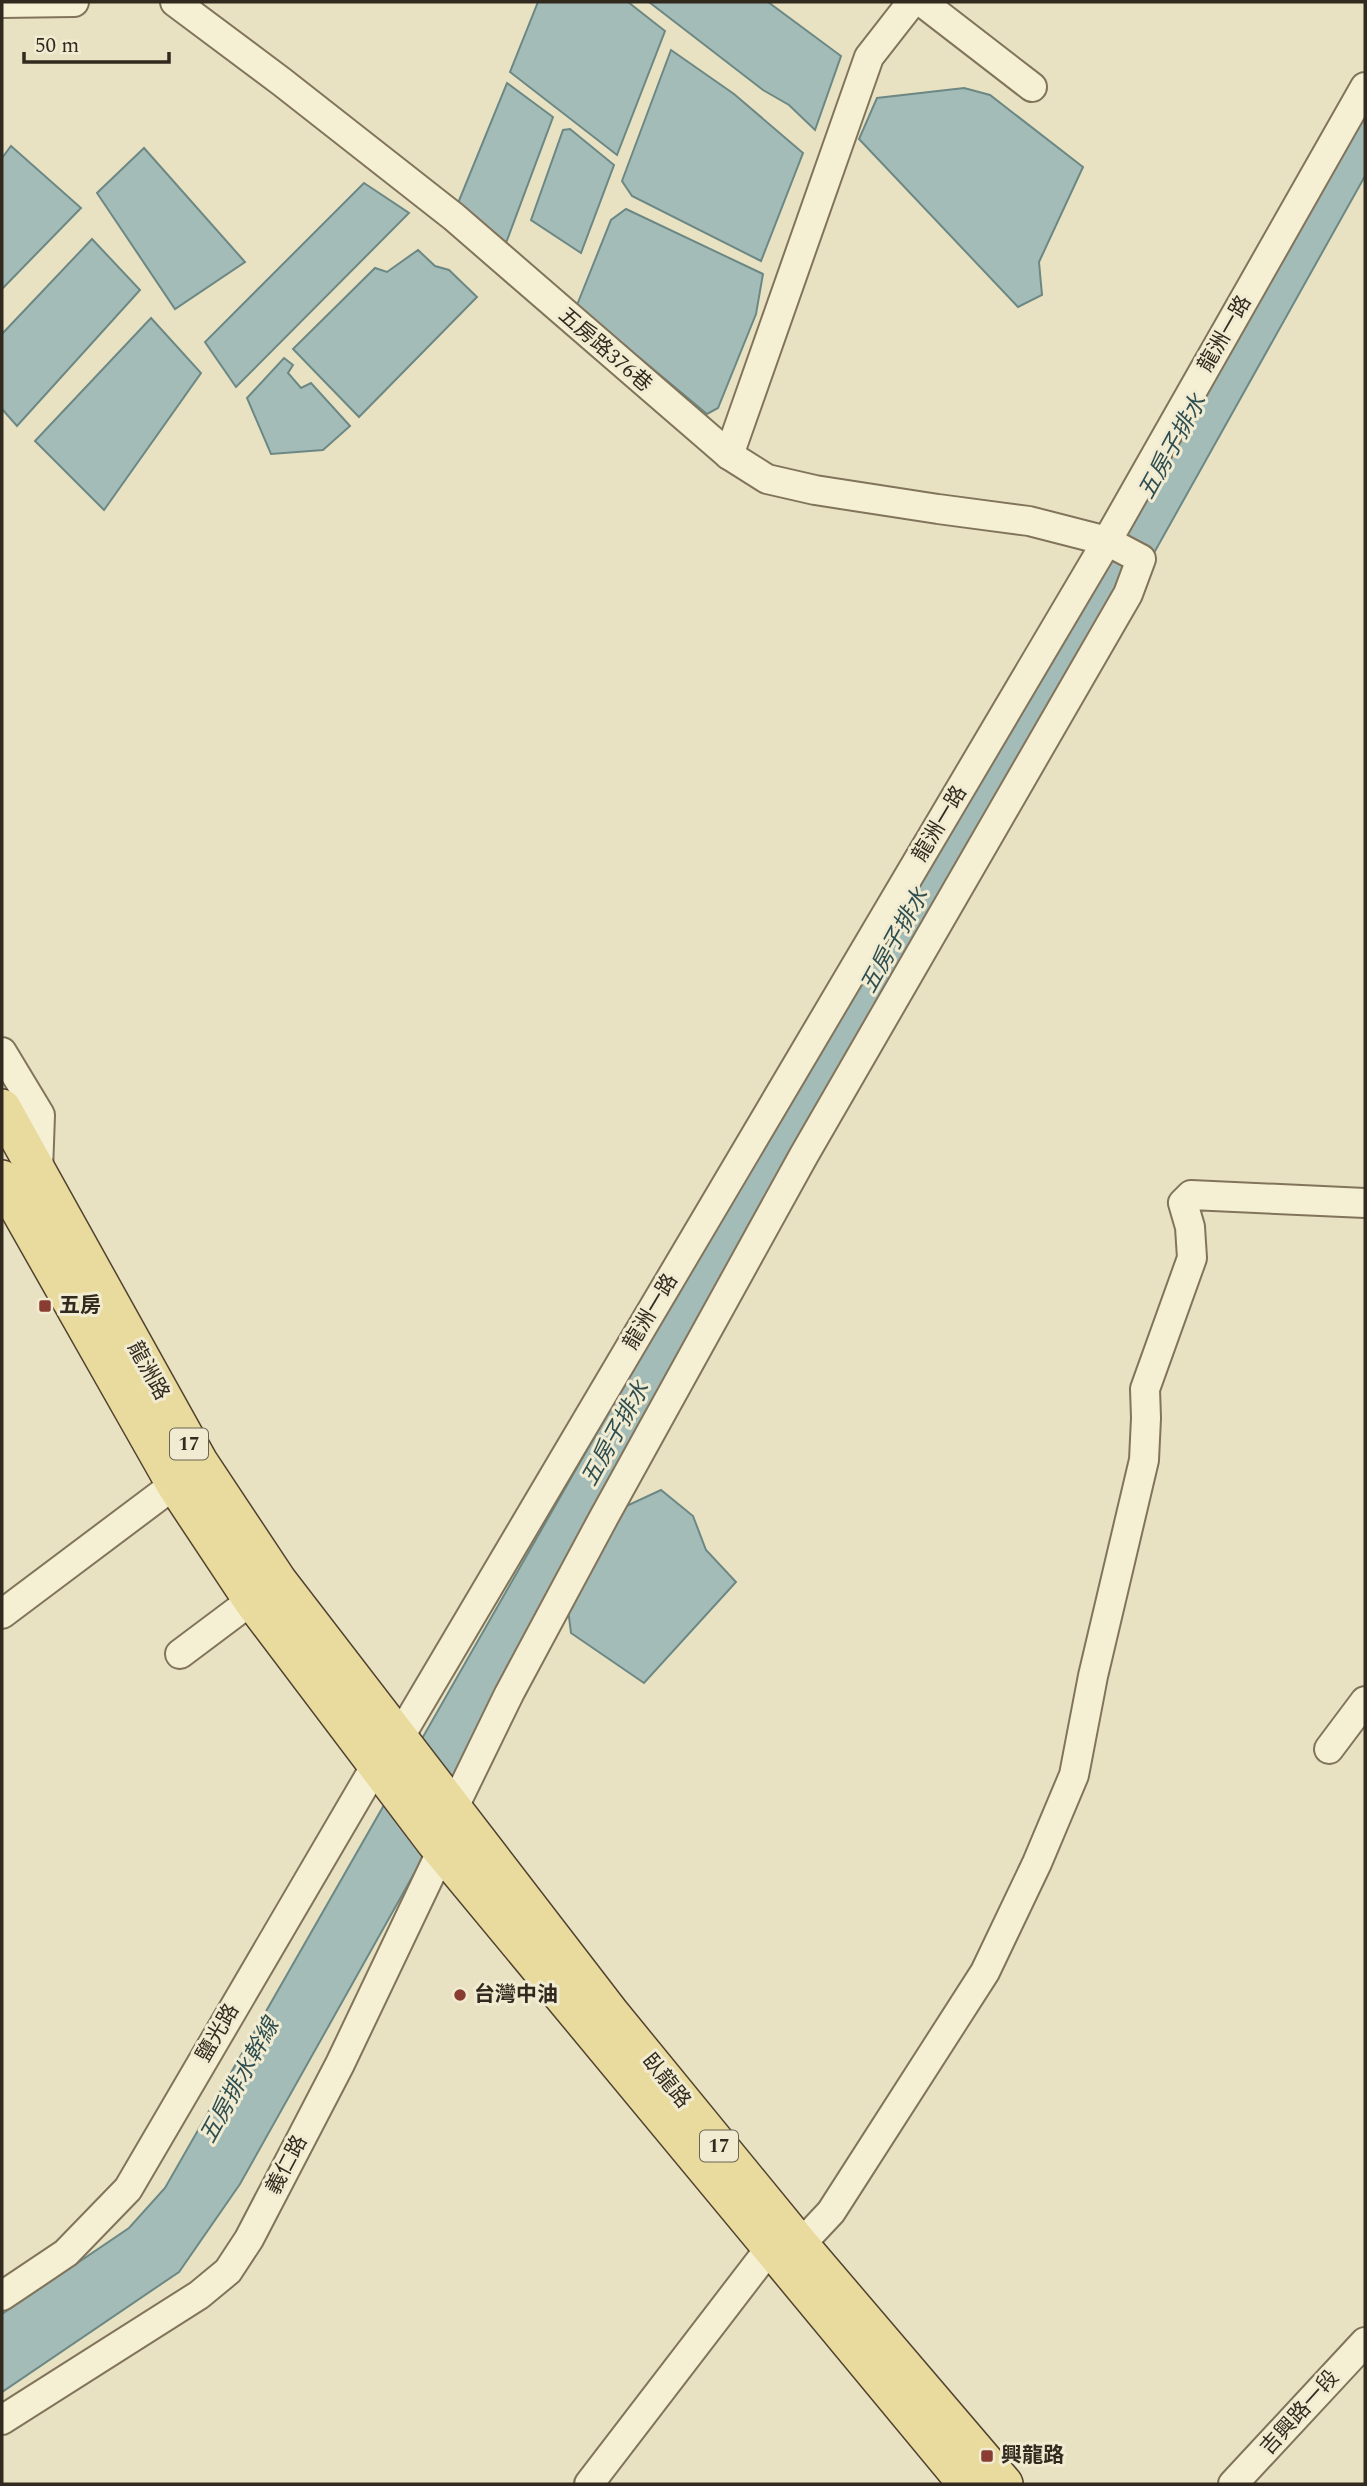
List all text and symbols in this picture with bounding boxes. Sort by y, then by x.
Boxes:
scale bar [24,21,170,65]
text: 50 m [35,30,79,62]
street label: 龍洲一路 [1190,290,1260,378]
street label: 五房路376巷 [551,300,659,400]
water label: 五房子排水 [1130,387,1217,506]
street label: 龍洲一路 [905,780,975,868]
water label: 五房子排水 [852,881,939,1000]
street label: 龍洲一路 [616,1268,686,1356]
place label: 五房 [59,1290,101,1322]
marker: 五房 [37,1298,53,1314]
street label: 龍洲路 [119,1336,177,1406]
water label: 五房子排水 [573,1374,660,1493]
road number: 17 [170,1428,208,1460]
place label: 台灣中油 [474,1979,558,2011]
marker: 台灣中油 [452,1987,468,2003]
street label: 鹽光路 [188,1998,248,2068]
water label: 五房排水幹線 [191,2010,290,2150]
street label: 臥龍路 [634,2046,698,2116]
street label: 義仁路 [258,2130,316,2200]
road number: 17 [700,2130,738,2162]
street label: 吉興路一段 [1253,2363,1347,2463]
place label: 興龍路 [1001,2440,1064,2472]
marker: 興龍路 [979,2448,995,2464]

